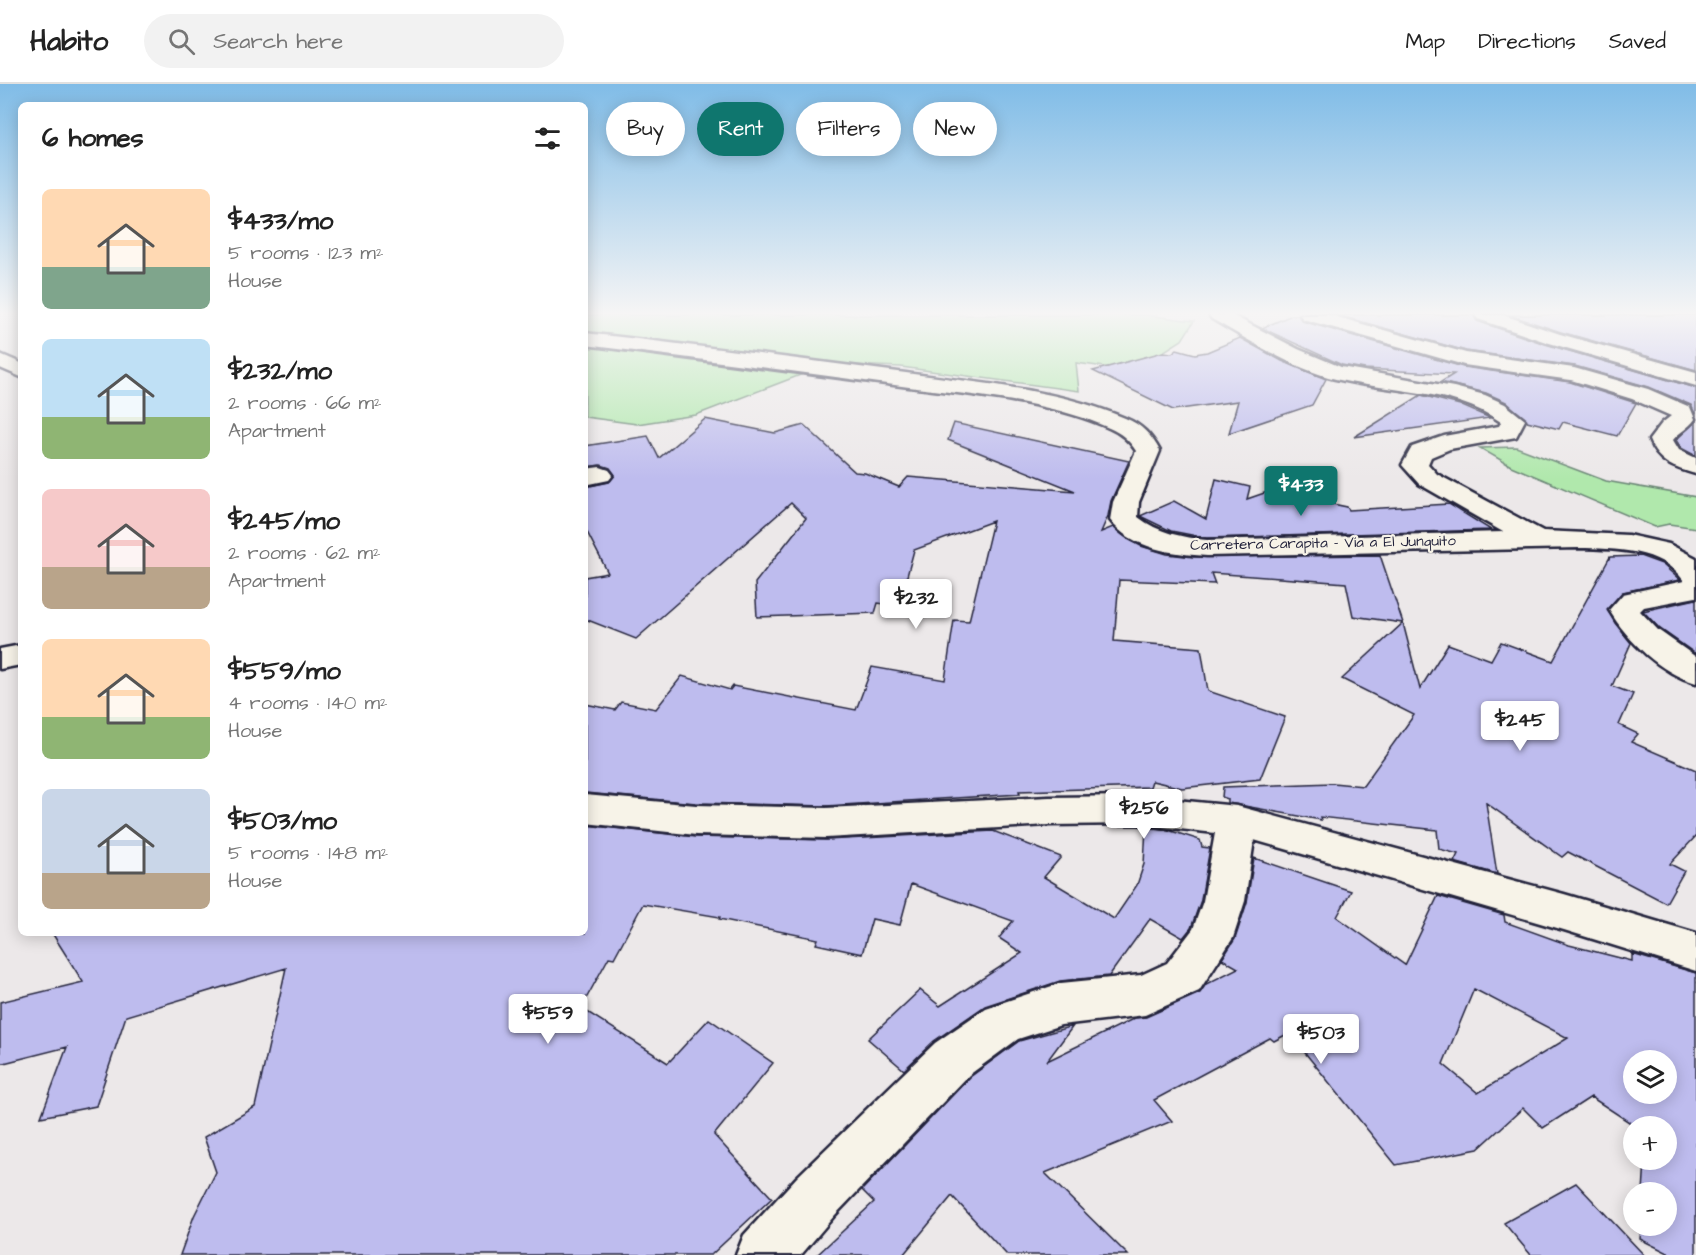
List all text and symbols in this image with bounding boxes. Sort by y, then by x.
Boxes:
search box [144,14,564,68]
text: Habito [30,22,108,61]
icon: search [165,25,198,58]
text: Search here [213,26,343,57]
text: Map [1405,27,1445,56]
text: Directions [1478,27,1576,56]
text: Saved [1609,27,1666,56]
chip: Buy [606,102,685,156]
chip: Rent [697,102,784,156]
chip: Filters [796,102,901,156]
chip: New [913,102,997,156]
text: 6 homes [42,120,144,156]
icon: filters [531,122,564,155]
text: $433/mo [228,203,333,239]
icon: home [90,213,162,285]
text: 5 rooms · 123 m² [228,239,383,267]
text: House [228,267,282,295]
text: $232/mo [228,353,332,389]
icon: home [90,363,162,435]
text: 2 rooms · 66 m² [228,389,382,417]
text: Apartment [228,417,326,445]
pin: $433 [1265,466,1337,517]
text: $433 [1278,471,1324,499]
text: $245/mo [228,503,340,539]
icon: home [90,513,162,585]
street label: Carretera Carapita - Vía a El Junquito [1190,530,1456,556]
text: 2 rooms · 62 m² [228,539,380,567]
text: Apartment [228,567,326,595]
pin: $232 [880,579,952,630]
text: $232 [894,584,938,612]
text: $559/mo [228,653,341,689]
icon: home [90,663,162,735]
text: 4 rooms · 140 m² [228,689,387,717]
pin: $245 [1484,701,1556,752]
text: $245 [1495,706,1545,734]
text: House [228,717,282,745]
pin: $256 [1108,789,1180,840]
text: $256 [1119,794,1169,822]
text: $503/mo [228,803,337,839]
icon: home [90,813,162,885]
text: 5 rooms · 148 m² [228,839,388,867]
text: House [228,867,282,895]
pin: $559 [512,994,584,1045]
text: $559 [523,999,573,1027]
pin: $503 [1285,1014,1357,1065]
text: $503 [1297,1019,1345,1047]
map controls [1623,1050,1677,1236]
button: layers [1623,1050,1677,1104]
button: + [1623,1116,1677,1170]
button: − [1623,1182,1677,1236]

